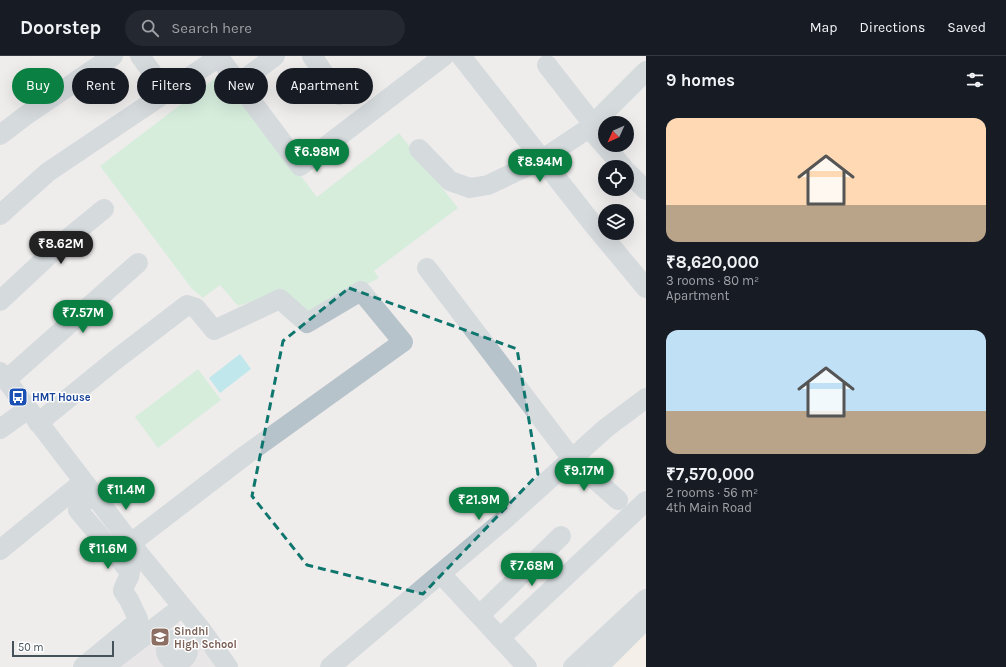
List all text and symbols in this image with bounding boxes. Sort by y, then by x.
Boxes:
search box [125,10,405,46]
text: Doorstep [20,17,101,39]
icon: search [139,17,161,39]
text: Search here [171,19,252,37]
text: Map [810,19,838,36]
text: Directions [860,19,925,36]
text: Saved [947,19,986,36]
chip: Buy [12,68,64,104]
chip: Rent [72,68,129,104]
chip: Filters [137,68,206,104]
chip: New [214,68,268,104]
chip: Apartment [276,68,373,104]
icon: filters [964,69,986,91]
text: 9 homes [666,70,735,90]
north arrow [598,116,634,152]
map controls [598,116,634,240]
pin: ₹6.98M [284,139,350,173]
text: ₹6.98M [294,144,340,159]
icon: home [790,144,862,216]
pin: ₹8.94M [507,149,573,183]
text: ₹8.94M [517,154,563,169]
button: locate [598,160,634,196]
button: layers [598,204,634,240]
pin: ₹8.62M [28,231,94,265]
text: ₹8.62M [38,236,84,251]
text: ₹8,620,000 [666,252,759,272]
text: 3 rooms · 80 m² [666,273,759,288]
text: Apartment [666,288,729,303]
pin: ₹7.57M [50,300,116,334]
text: ₹7.57M [62,305,104,320]
icon: home [790,356,862,428]
bus stop icon: HMT House [7,386,29,408]
place label: HMT House [32,391,91,404]
pin: ₹9.17M [551,458,617,492]
text: ₹9.17M [564,463,604,478]
text: ₹7,570,000 [666,464,754,484]
pin: ₹11.4M [93,477,159,511]
text: ₹11.4M [107,482,145,497]
text: 2 rooms · 56 m² [666,485,758,500]
pin: ₹21.9M [446,487,512,521]
text: ₹21.9M [458,492,500,507]
text: 4th Main Road [666,500,752,515]
pin: ₹11.6M [75,536,141,570]
text: ₹11.6M [89,541,127,556]
pin: ₹7.68M [499,553,565,587]
text: ₹7.68M [510,558,554,573]
place label: Sindhi High School [174,625,237,651]
school or university icon: Sindhi High School [149,626,171,648]
scale bar [12,639,114,658]
text: 50 m [18,641,44,654]

